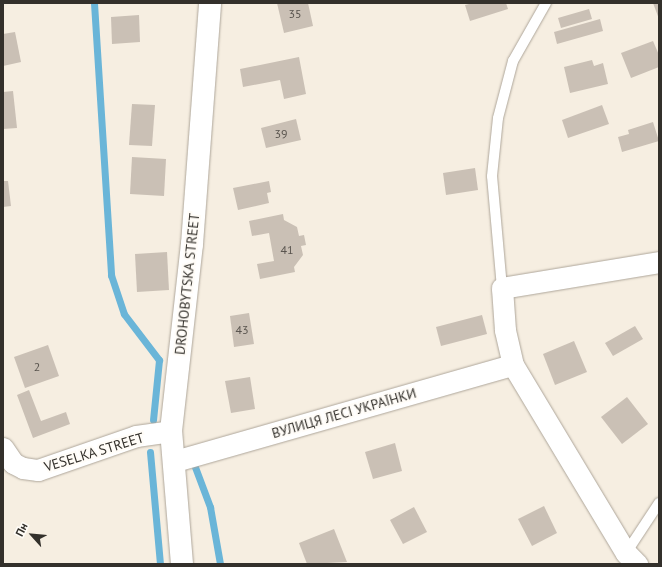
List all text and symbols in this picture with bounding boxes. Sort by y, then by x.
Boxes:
house number: 35 [288,7,302,21]
house number: 39 [274,127,288,141]
street label: DROHOBYTSKA STREET [171,212,203,356]
house number: 41 [280,243,294,257]
house number: 43 [235,323,249,337]
house number: 2 [34,360,40,374]
street label: ВУЛИЦЯ ЛЕСІ УКРАЇНКИ [270,384,418,442]
street label: VESELKA STREET [42,429,146,475]
north arrow [12,515,52,555]
text: Пн [12,521,30,538]

